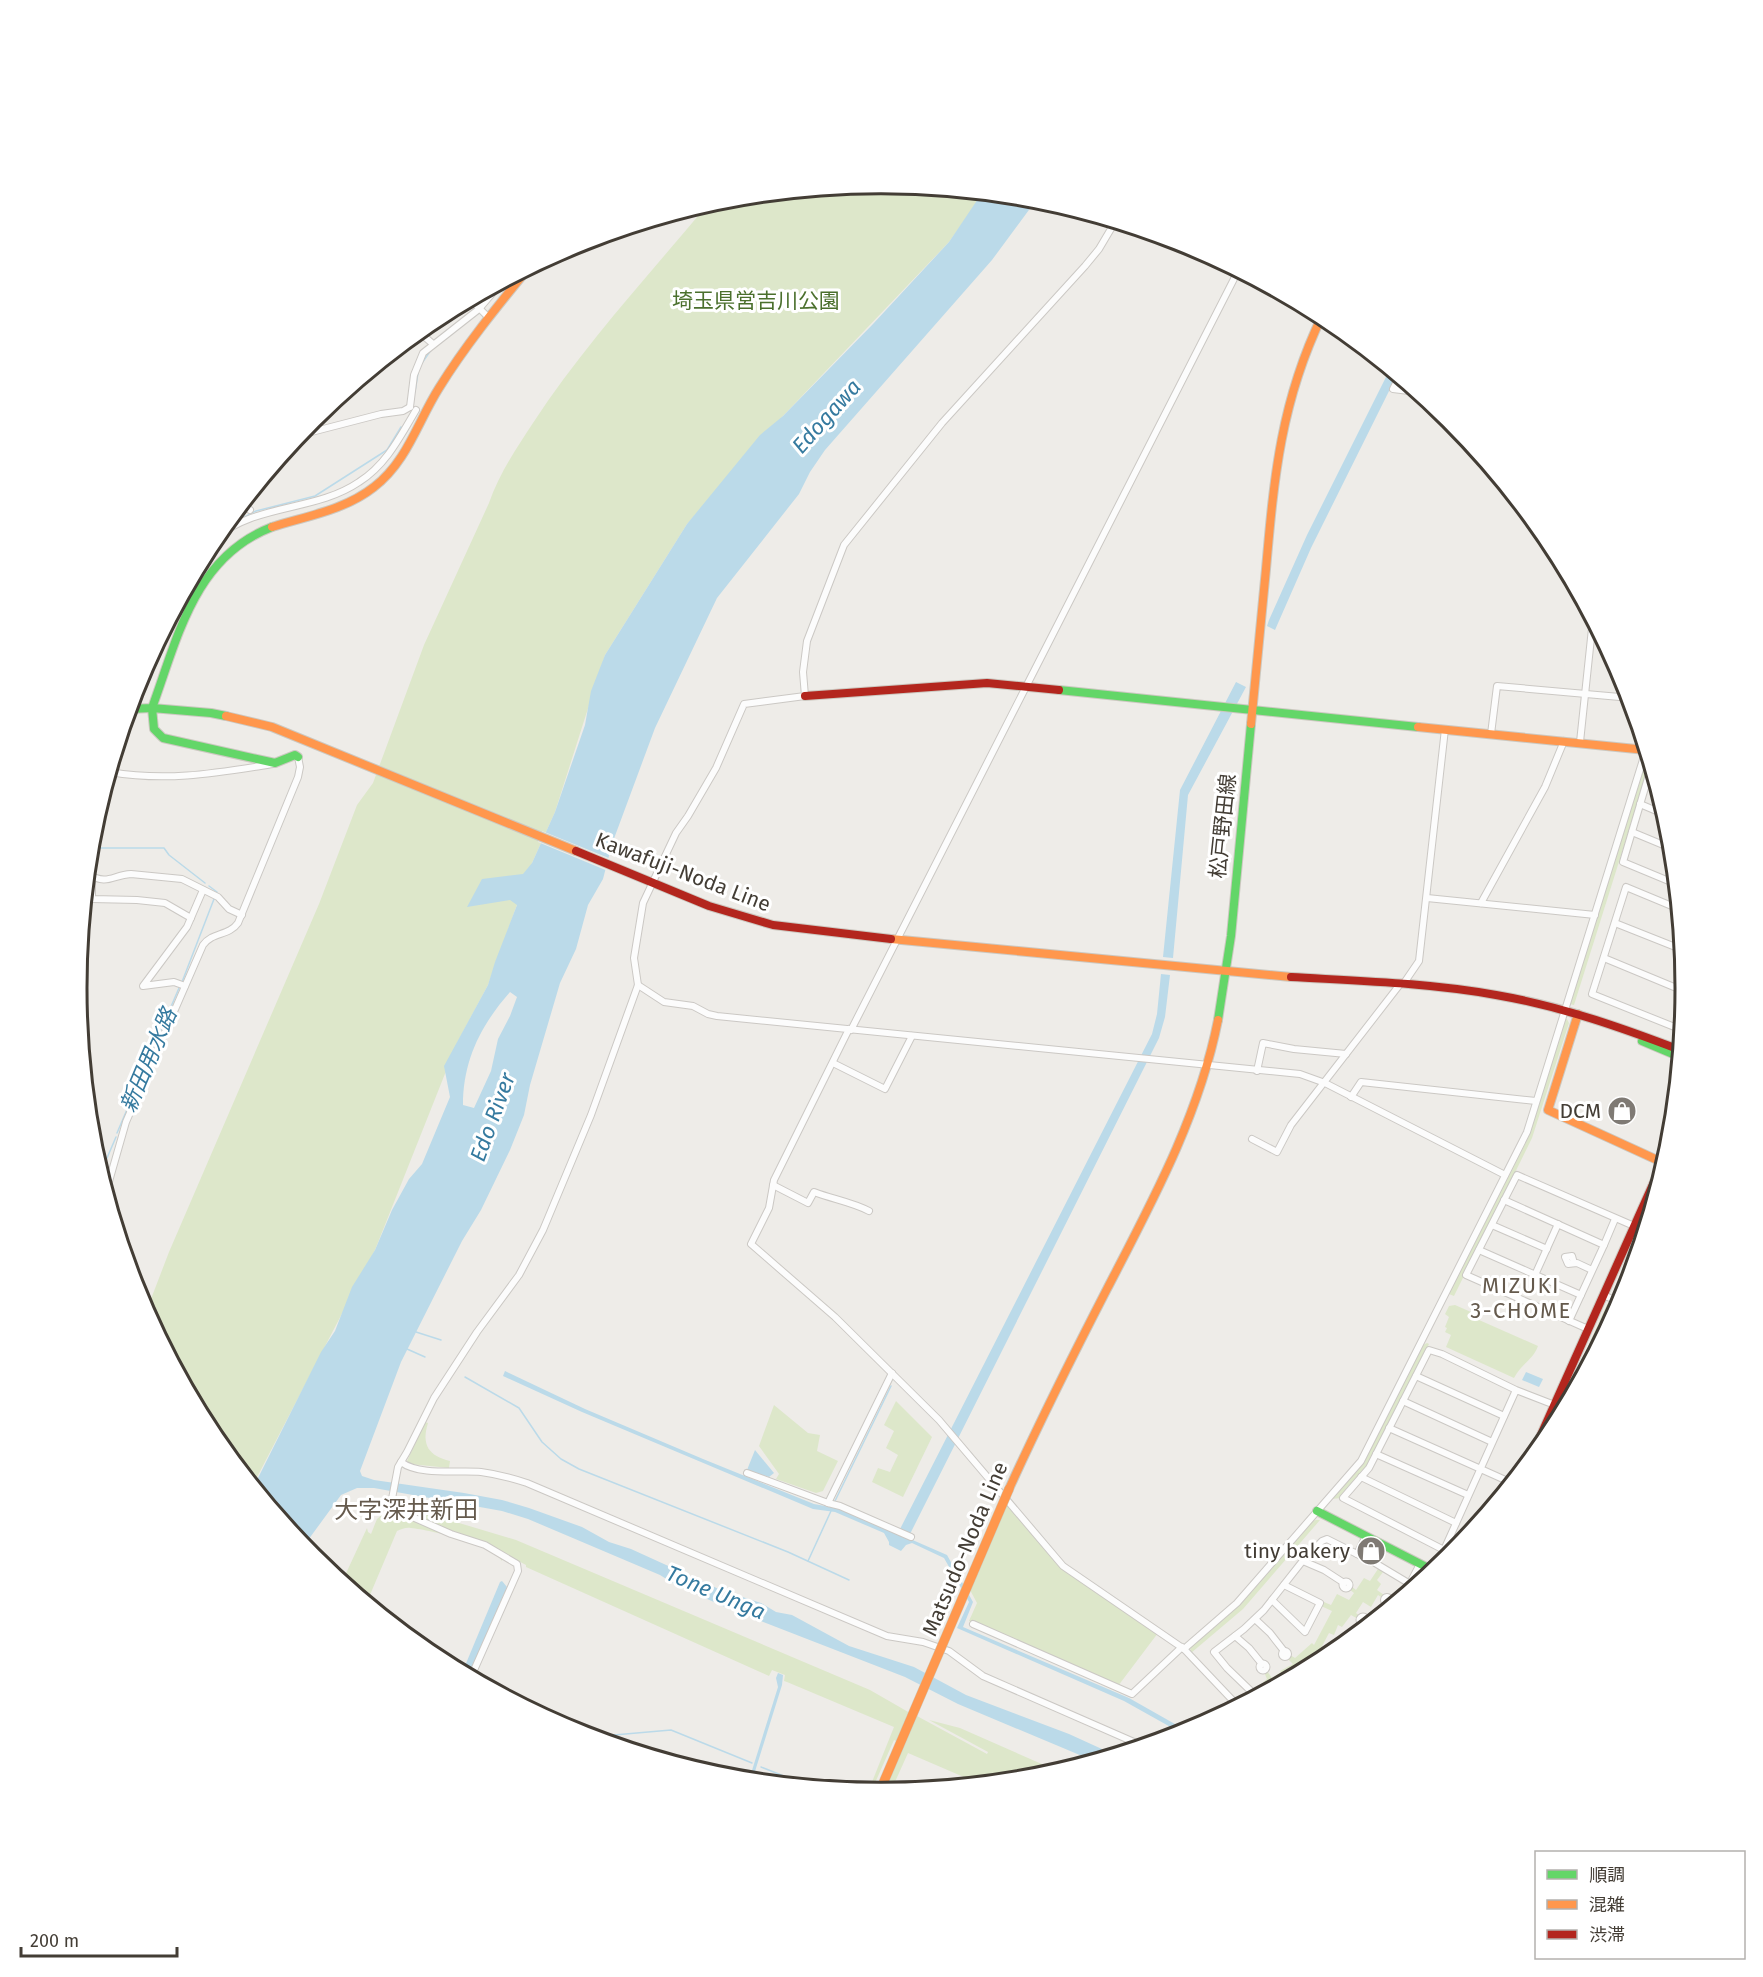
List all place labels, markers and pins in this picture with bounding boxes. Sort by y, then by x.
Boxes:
shop icon: DCM [1606,1095,1638,1127]
place label: DCM [1559,1098,1601,1124]
shop icon: tiny bakery [1355,1535,1387,1567]
place label: tiny bakery [1244,1538,1351,1564]

